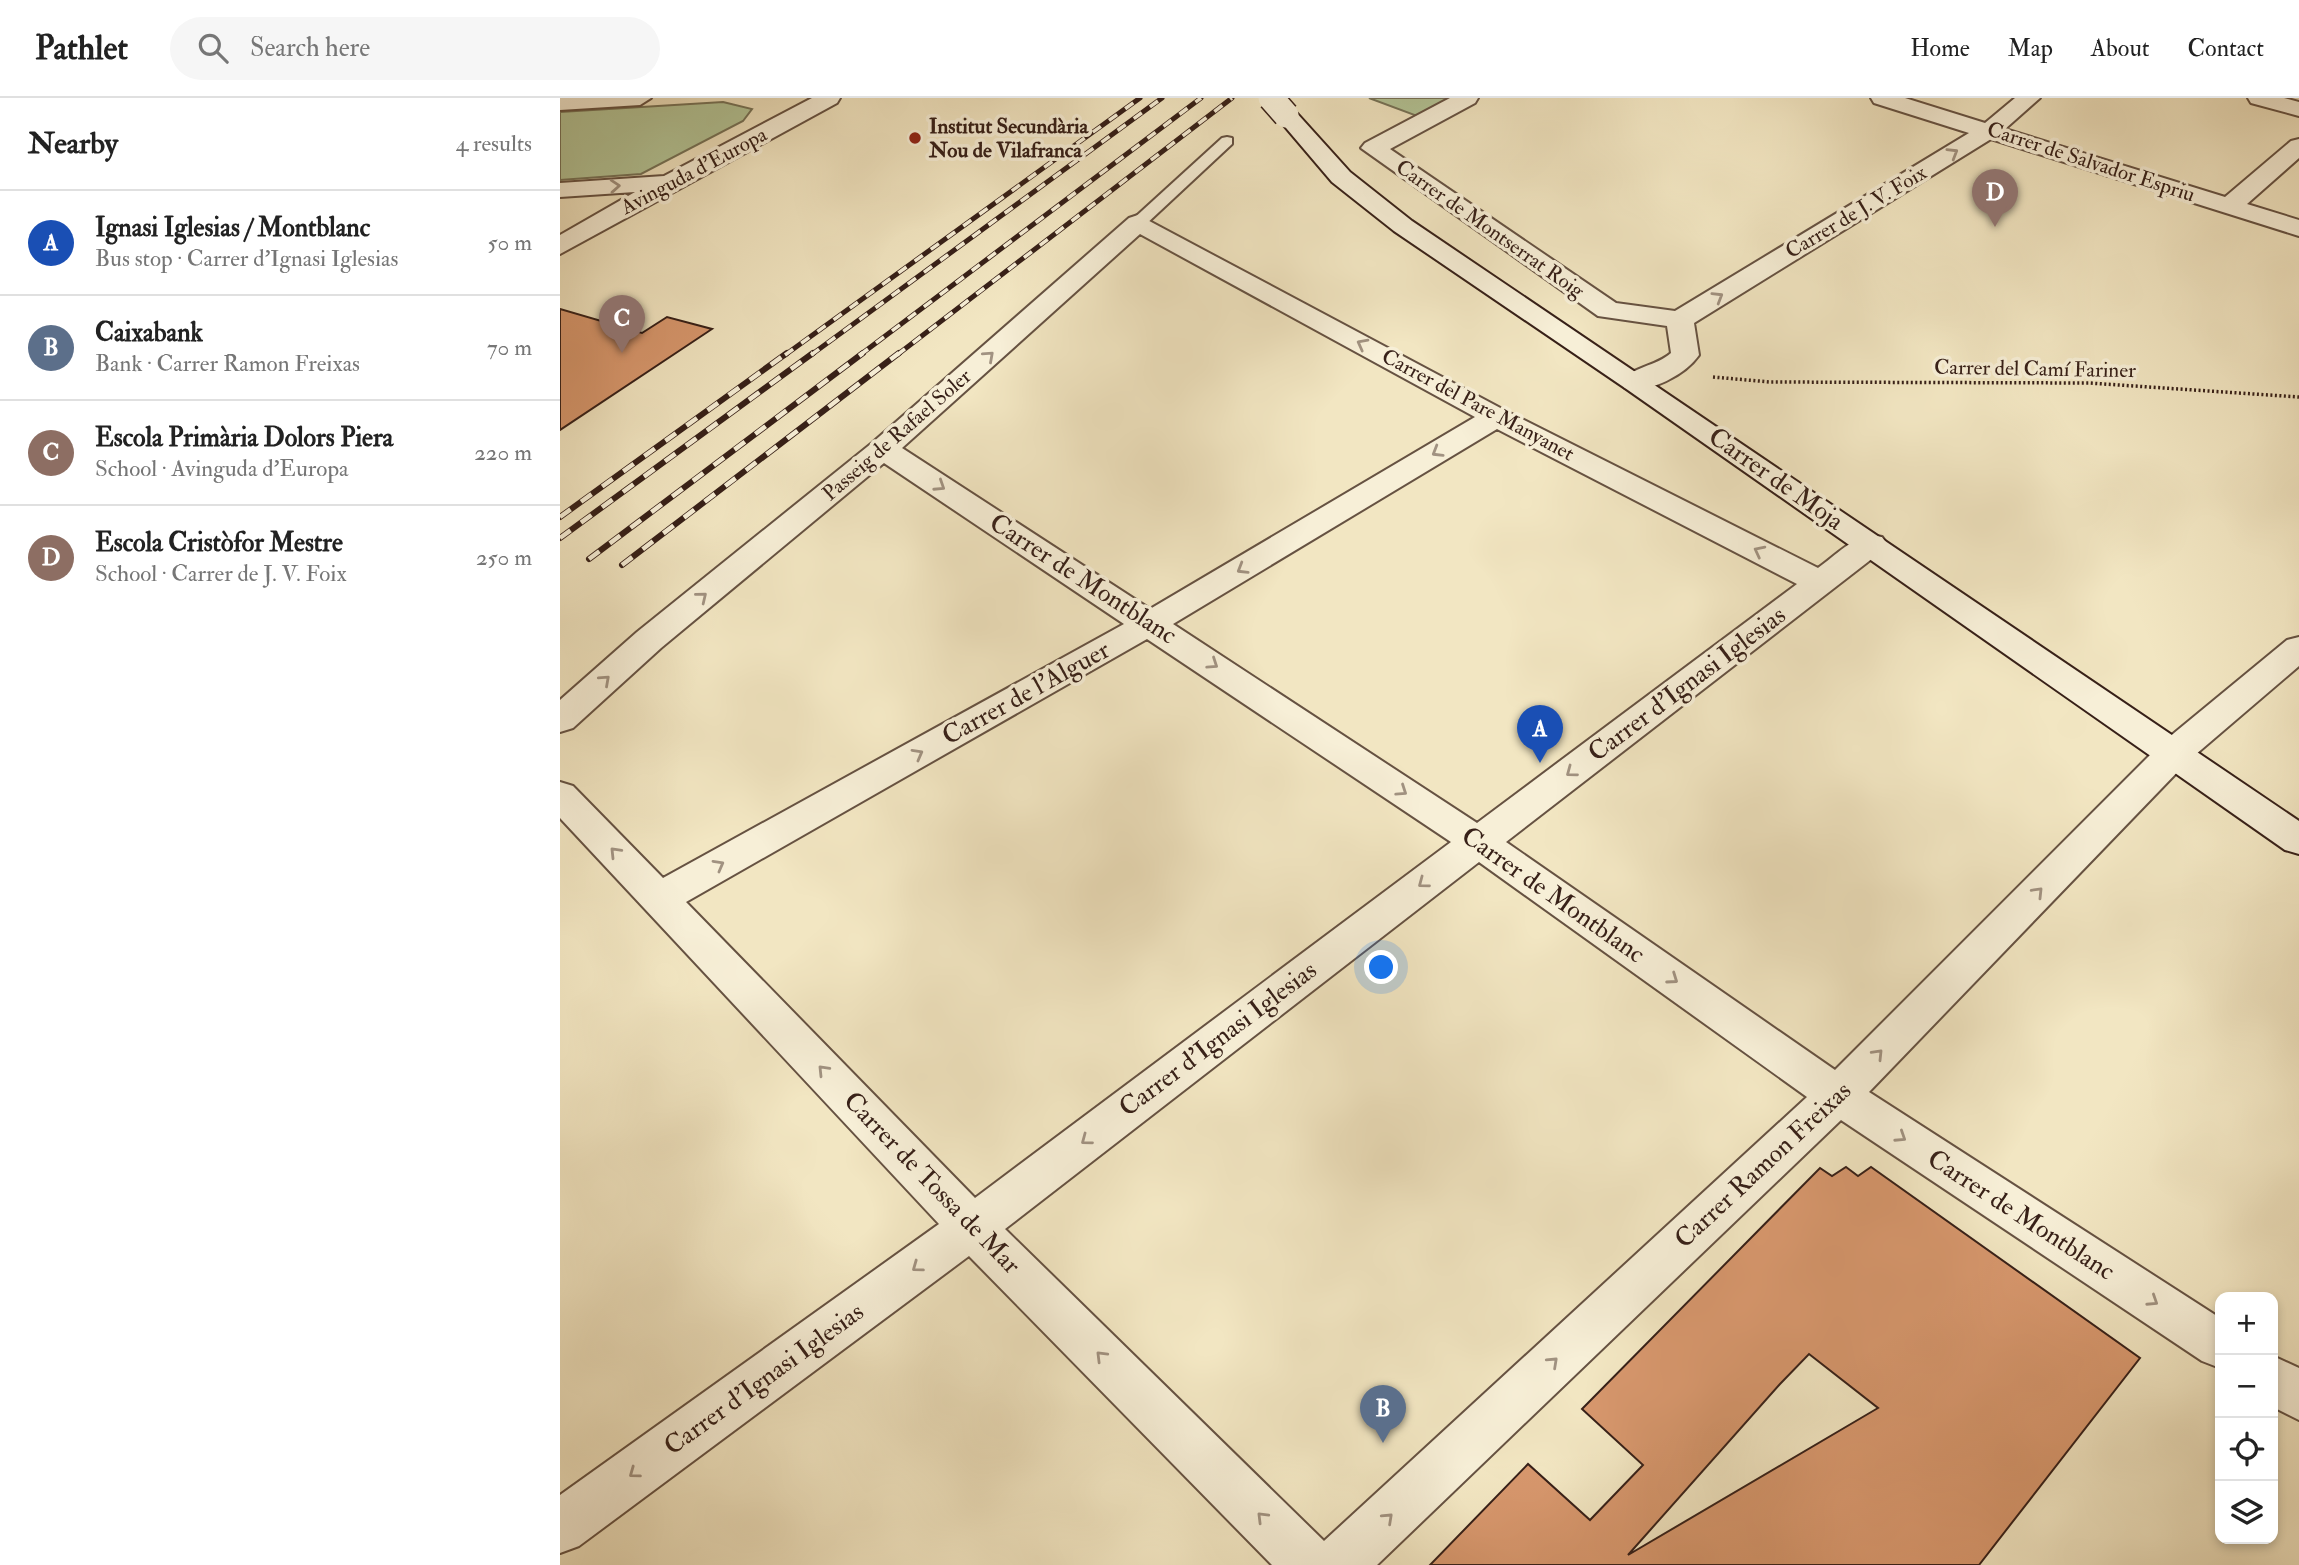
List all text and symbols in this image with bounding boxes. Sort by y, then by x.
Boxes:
search box [170,17,660,80]
text: Pathlet [35,28,128,69]
icon: search [194,29,232,67]
text: Search here [250,32,370,64]
text: Home [1910,33,1970,64]
text: Map [2008,33,2053,64]
text: About [2091,33,2150,64]
text: Contact [2188,33,2264,64]
place label: Institut Secundària Nou de Vilafranca [928,113,1090,164]
street label: Carrer de Salvador Espriu [1984,116,2198,208]
street label: Avinguda d'Europa [615,121,772,221]
text: Nearby [28,125,118,162]
text: 4 results [456,129,532,158]
marker: Institut Secundària Nou de Vilafranca [907,130,923,146]
one-way arrow [1946,148,1959,161]
street label: Carrer de Montserrat Roig [1391,154,1590,305]
street label: Carrer de J. V. Foix [1780,159,1932,265]
pin: D [1972,169,2018,227]
one-way arrow [610,179,621,194]
text: Ignasi Iglesias / Montblanc [95,212,370,244]
text: A [44,228,58,257]
text: 50 m [488,228,532,257]
text: Bus stop · Carrer d'Ignasi Iglesias [95,244,398,273]
one-way arrow [1710,292,1723,305]
pin: C [599,295,645,353]
text: Caixabank [95,317,203,349]
text: B [43,333,59,362]
text: 70 m [487,333,532,362]
one-way arrow [1357,339,1369,352]
street label: Carrer del Pare Manyanet [1377,343,1579,467]
text: Bank · Carrer Ramon Freixas [95,349,360,378]
one-way arrow [980,352,993,364]
street label: Carrer del Camí Fariner [1934,354,2136,384]
street label: Passeig de Rafael Soler [817,363,977,507]
street label: Carrer de Moja [1702,421,1850,538]
text: Escola Primària Dolors Piera [95,422,393,454]
text: C [43,438,59,467]
text: 220 m [474,438,532,467]
one-way arrow [1432,443,1445,456]
text: School · Avinguda d'Europa [95,454,348,483]
one-way arrow [933,478,946,491]
street label: Carrer de Montblanc [983,507,1183,651]
text: Escola Cristòfor Mestre [95,527,343,559]
text: D [42,543,60,572]
text: 250 m [476,543,532,572]
one-way arrow [1754,545,1766,559]
text: School · Carrer de J. V. Foix [95,559,347,588]
one-way arrow [1236,560,1249,573]
one-way arrow [694,593,707,605]
street label: Carrer d'Ignasi Iglesias [1582,599,1792,769]
street label: Carrer de l'Alguer [937,634,1116,752]
one-way arrow [1205,656,1218,669]
one-way arrow [596,676,609,688]
pin: A [1517,705,1563,763]
one-way arrow [910,749,923,762]
one-way arrow [1567,764,1579,776]
one-way arrow [1394,783,1407,795]
street label: Carrer de Montblanc [1455,820,1651,970]
one-way arrow [611,847,624,860]
one-way arrow [712,860,725,873]
one-way arrow [1418,874,1431,887]
one-way arrow [2029,887,2042,900]
your location [1364,950,1398,984]
street label: Carrer d'Ignasi Iglesias [1113,954,1323,1124]
one-way arrow [1665,971,1678,983]
one-way arrow [1870,1049,1883,1062]
one-way arrow [819,1065,831,1078]
street label: Carrer Ramon Freixas [1668,1075,1858,1255]
street label: Carrer de Tossa de Mar [837,1085,1027,1281]
one-way arrow [1893,1128,1906,1141]
one-way arrow [1082,1131,1094,1144]
street label: Carrer de Montblanc [1921,1143,2121,1287]
one-way arrow [912,1259,925,1271]
map controls [2215,1292,2278,1544]
button: + [2215,1292,2278,1355]
one-way arrow [2145,1293,2158,1305]
street label: Carrer d'Ignasi Iglesias [658,1296,870,1462]
one-way arrow [1097,1351,1110,1364]
button: − [2215,1355,2278,1418]
one-way arrow [1545,1358,1558,1371]
pin: B [1360,1385,1406,1443]
button: locate [2215,1418,2278,1481]
one-way arrow [629,1465,642,1477]
button: layers [2215,1481,2278,1544]
one-way arrow [1258,1512,1271,1525]
one-way arrow [1380,1514,1393,1527]

